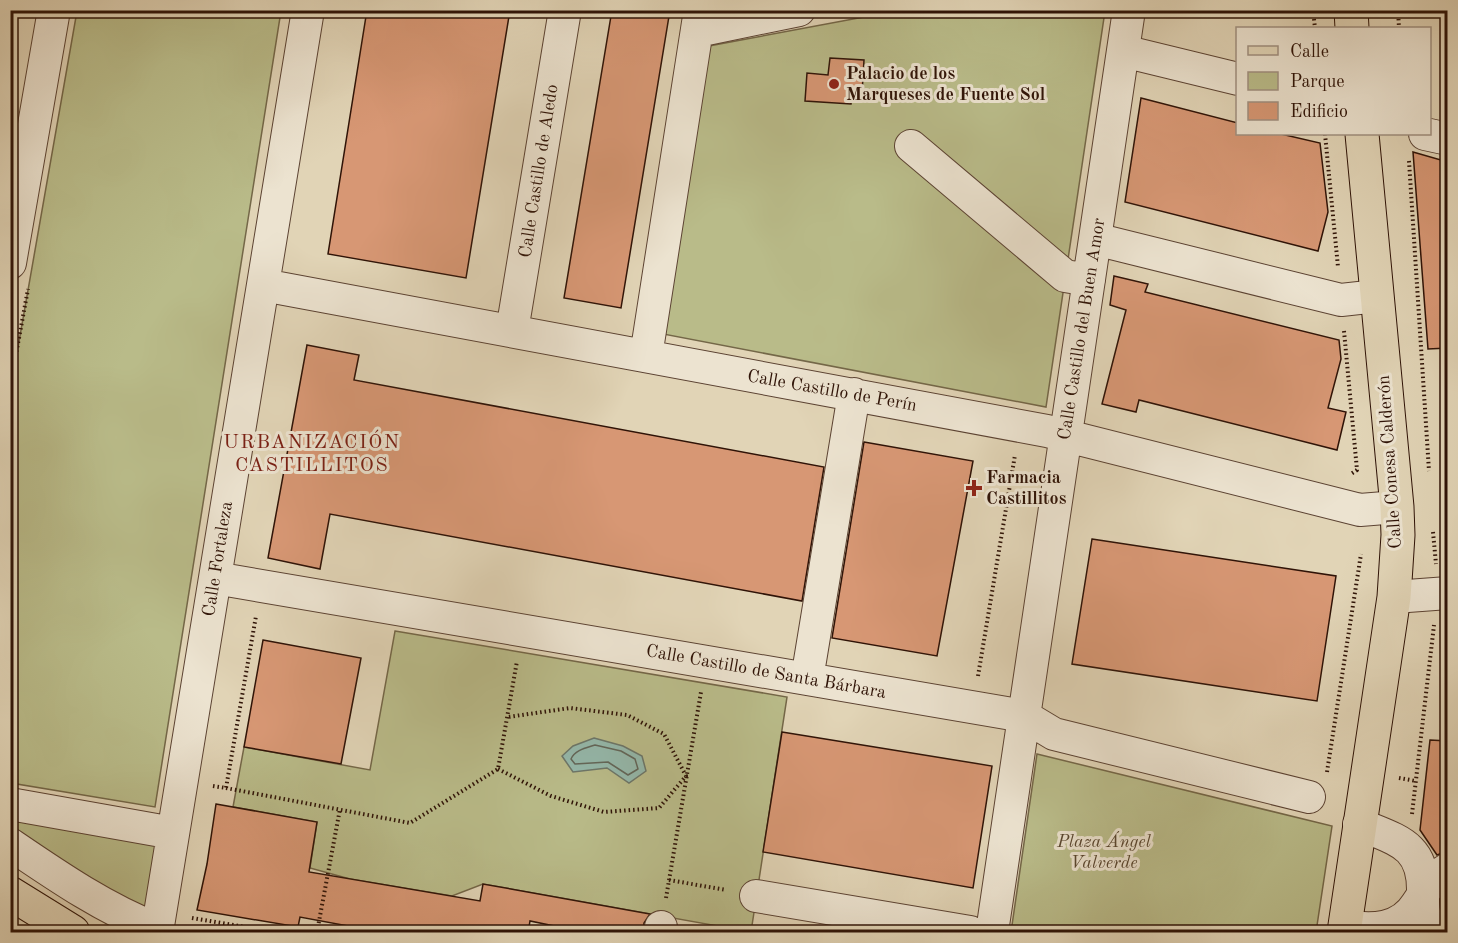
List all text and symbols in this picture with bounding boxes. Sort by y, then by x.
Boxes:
legend [1236,27,1431,135]
text: Calle [1290,43,1329,61]
place label: Palacio de los Marqueses de Fuente Sol [846,65,1046,104]
text: Parque [1290,73,1345,91]
marker: Palacio de los Marqueses de Fuente Sol [827,77,841,91]
street label: Calle Castillo de Aledo [516,83,562,259]
text: Edificio [1290,103,1348,121]
street label: Calle Castillo del Buen Amor [1056,216,1109,441]
street label: Calle Castillo de Perín [746,367,918,415]
street label: Calle Conesa Calderón [1375,374,1405,550]
district label: URBANIZACIÓN CASTILLITOS [223,429,401,476]
place label: Farmacia Castillitos [986,469,1067,508]
marker: Farmacia Castillitos [967,481,981,495]
street label: Calle Fortaleza [200,500,236,618]
street label: Calle Castillo de Santa Bárbara [645,642,888,702]
park label: Plaza Ángel Valverde [1056,831,1152,872]

